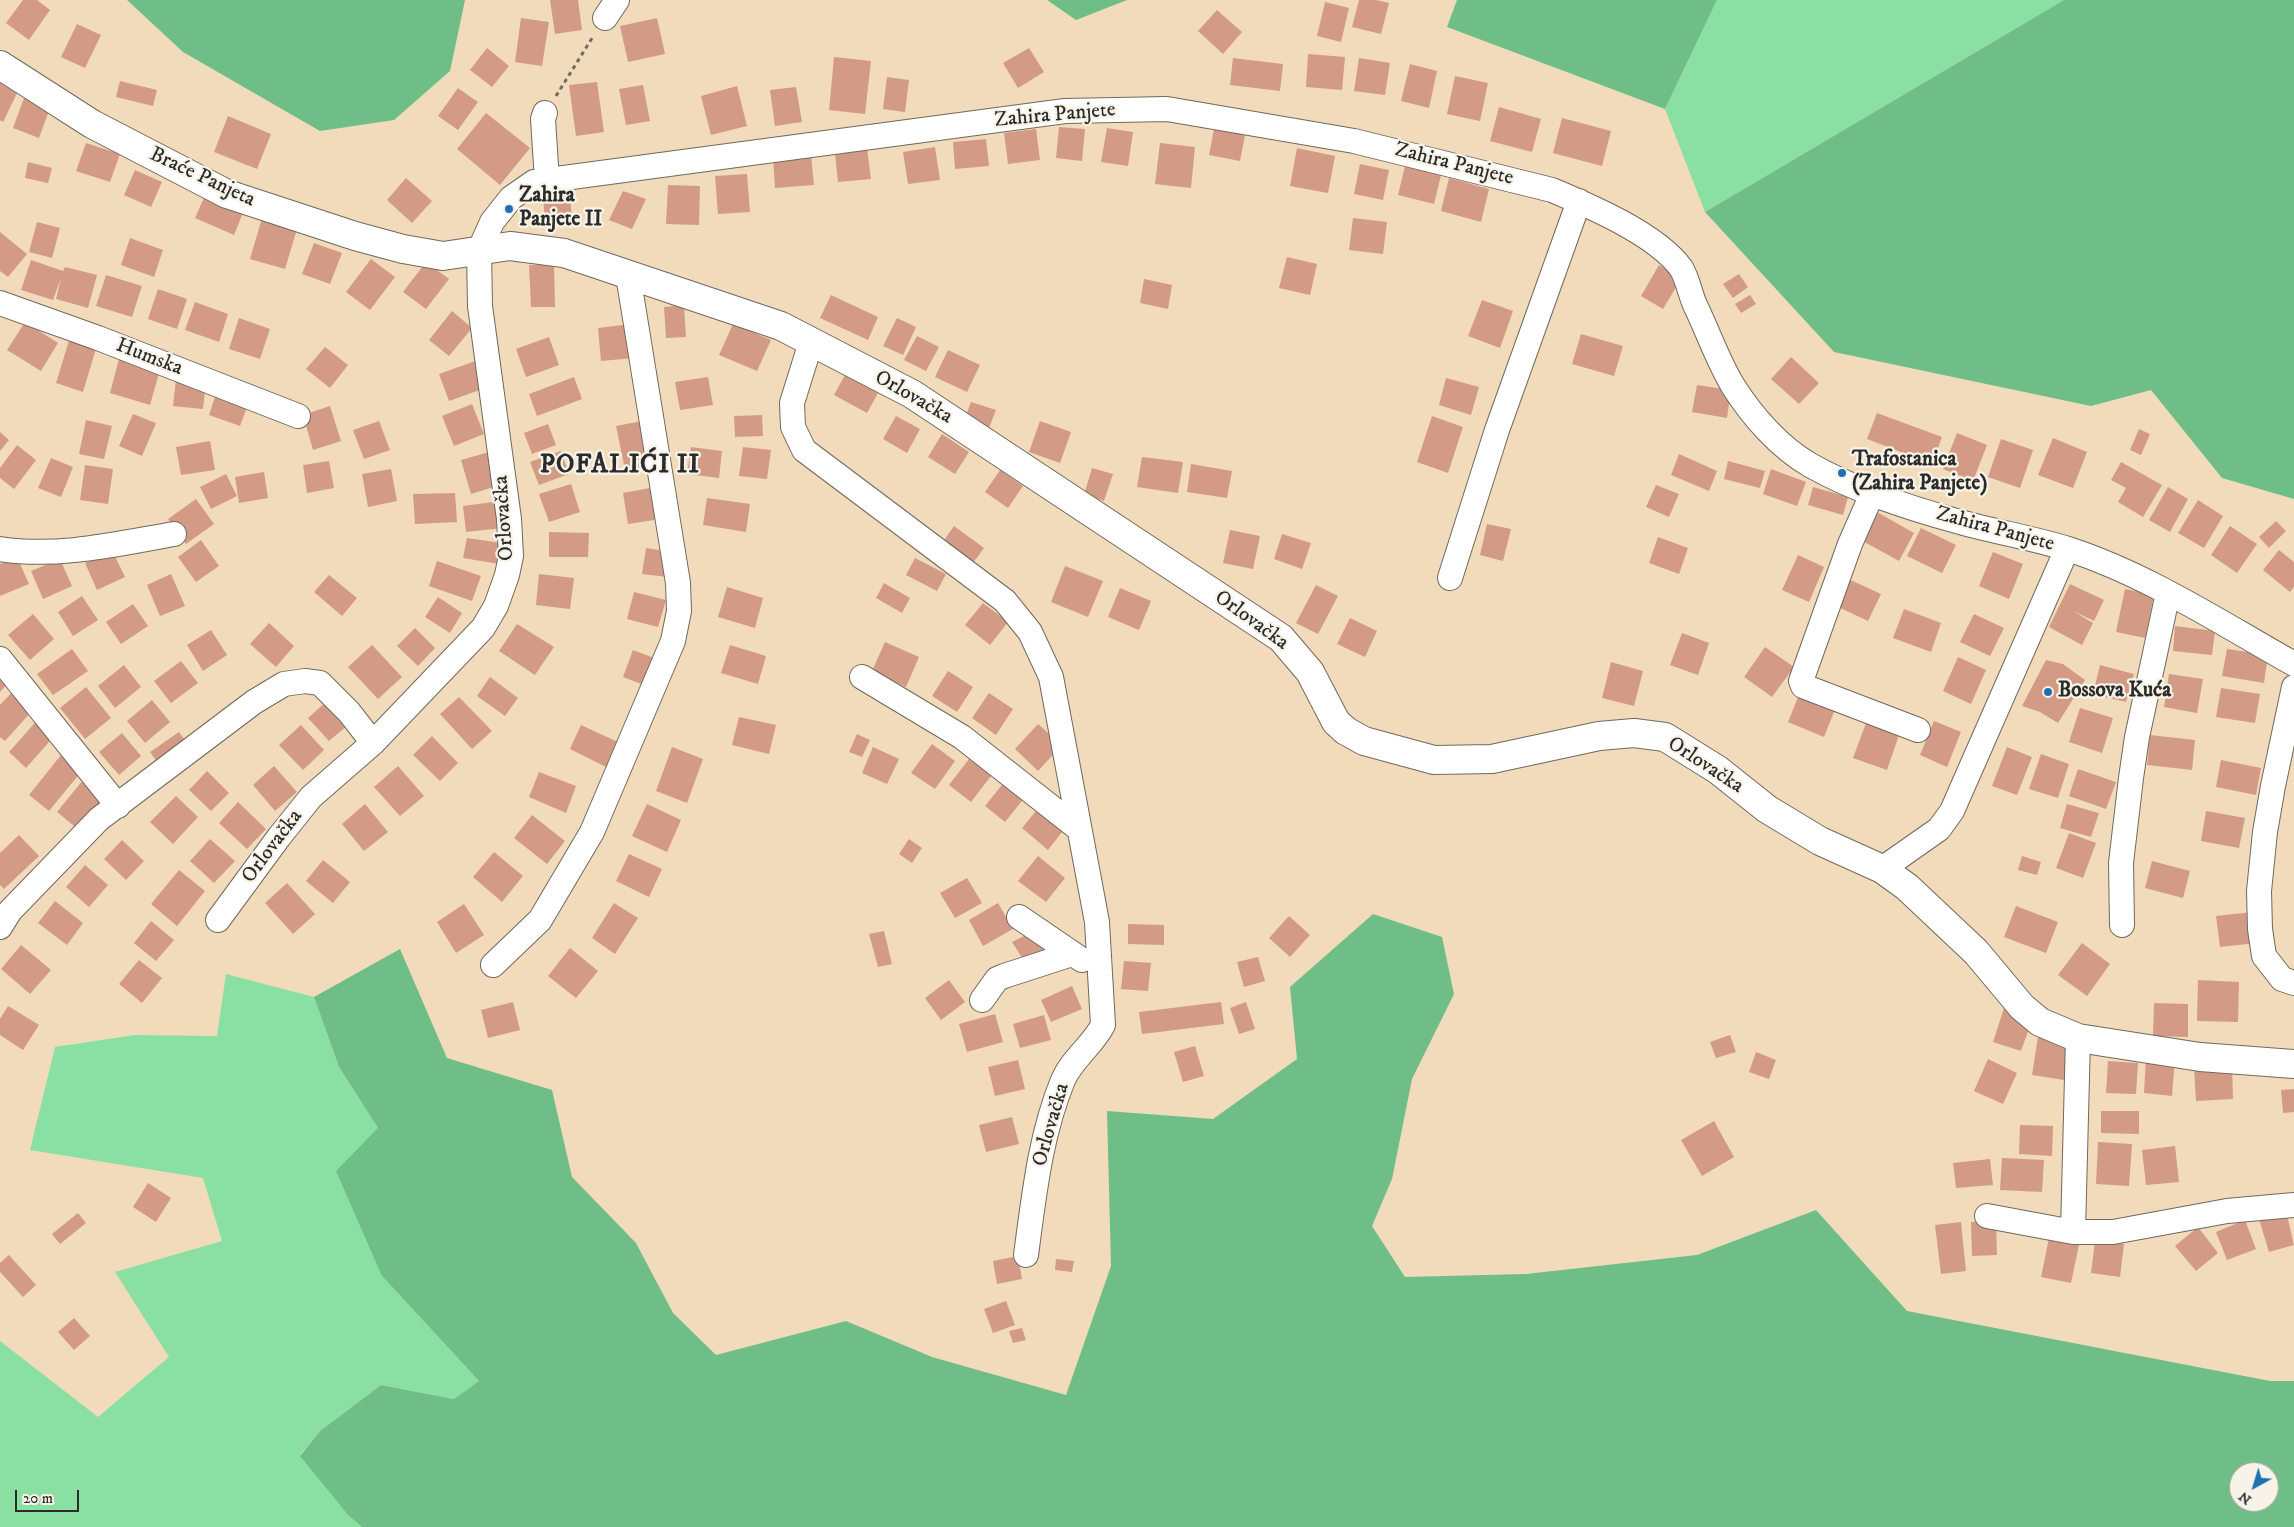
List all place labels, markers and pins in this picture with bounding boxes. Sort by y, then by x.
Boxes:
place label: Zahira Panjete II [519,184,602,234]
marker: Zahira Panjete II [503,203,515,215]
place label: Trafostanica (Zahira Panjete) [1852,448,1987,498]
marker: Trafostanica (Zahira Panjete) [1836,467,1848,479]
place label: Bossova Kuća [2058,679,2171,705]
marker: Bossova Kuća [2042,686,2054,698]

